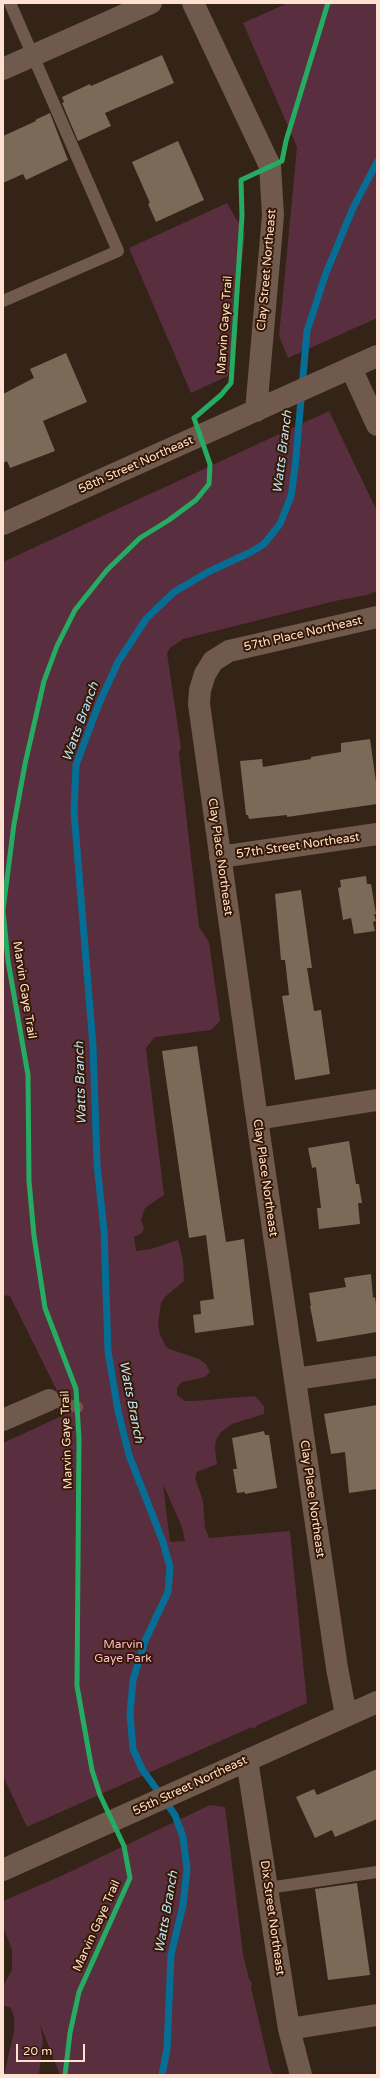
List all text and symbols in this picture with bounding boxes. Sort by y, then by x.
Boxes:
street label: Clay Street Northeast [255,209,279,331]
street label: Marvin Gaye Trail [214,275,236,375]
water label: Watts Branch [270,410,296,494]
street label: 58th Street Northeast [76,433,196,497]
street label: 57th Place Northeast [242,613,364,655]
water label: Watts Branch [59,680,103,764]
street label: Clay Place Northeast [205,797,235,917]
street label: 57th Street Northeast [235,830,361,862]
street label: Marvin Gaye Trail [9,940,39,1040]
water label: Watts Branch [72,1041,90,1125]
street label: Clay Place Northeast [250,1118,280,1238]
water label: Watts Branch [115,1360,147,1444]
street label: Marvin Gaye Trail [58,1390,76,1490]
street label: Clay Place Northeast [297,1439,327,1559]
park label: Marvin Gaye Park [94,1638,152,1666]
street label: 55th Street Northeast [131,1753,249,1819]
street label: Dix Street Northeast [257,1860,287,1976]
water label: Watts Branch [152,1870,182,1954]
street label: Marvin Gaye Trail [70,1878,124,1974]
scale bar [18,2036,87,2062]
text: 20 m [23,2044,52,2058]

